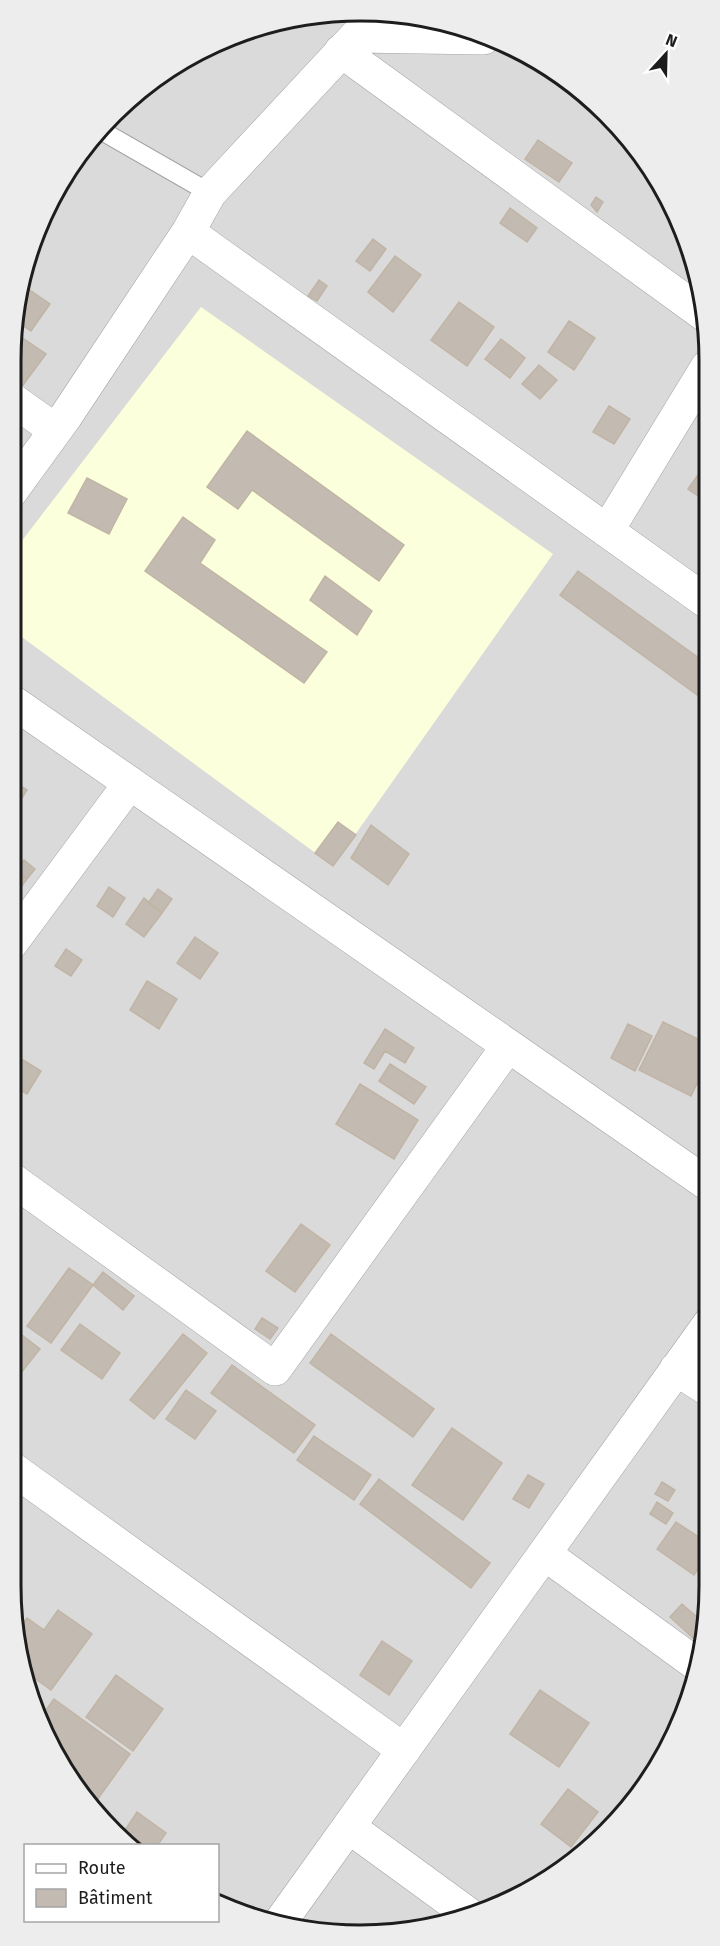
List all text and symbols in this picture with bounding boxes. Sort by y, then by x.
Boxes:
north arrow [636,24,696,84]
text: N [663,30,680,51]
legend [24,1844,219,1922]
text: Route [78,1857,126,1879]
text: Bâtiment [78,1887,153,1909]

